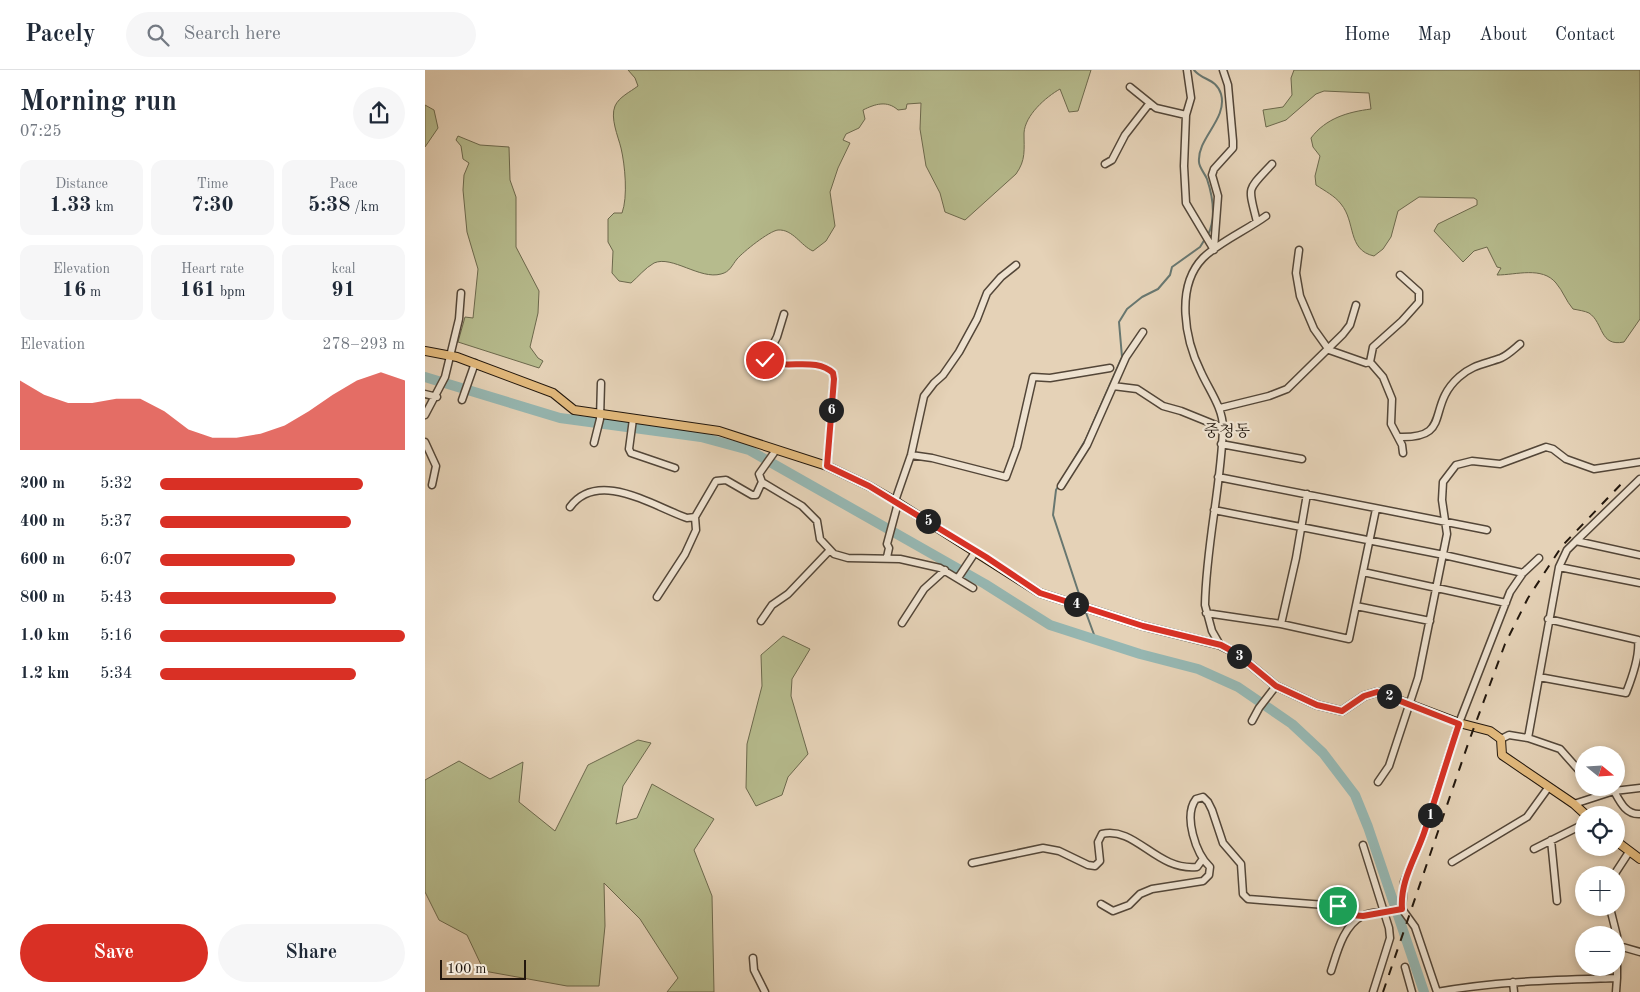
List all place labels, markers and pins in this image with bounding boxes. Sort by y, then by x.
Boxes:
pin [744,339,786,381]
pin: 6 [819,398,843,422]
pin: 5 [915,508,941,534]
pin: 4 [1063,592,1089,616]
pin: 3 [1227,644,1251,668]
pin: 2 [1377,684,1401,708]
pin: 1 [1417,802,1443,828]
pin [1317,885,1359,927]

